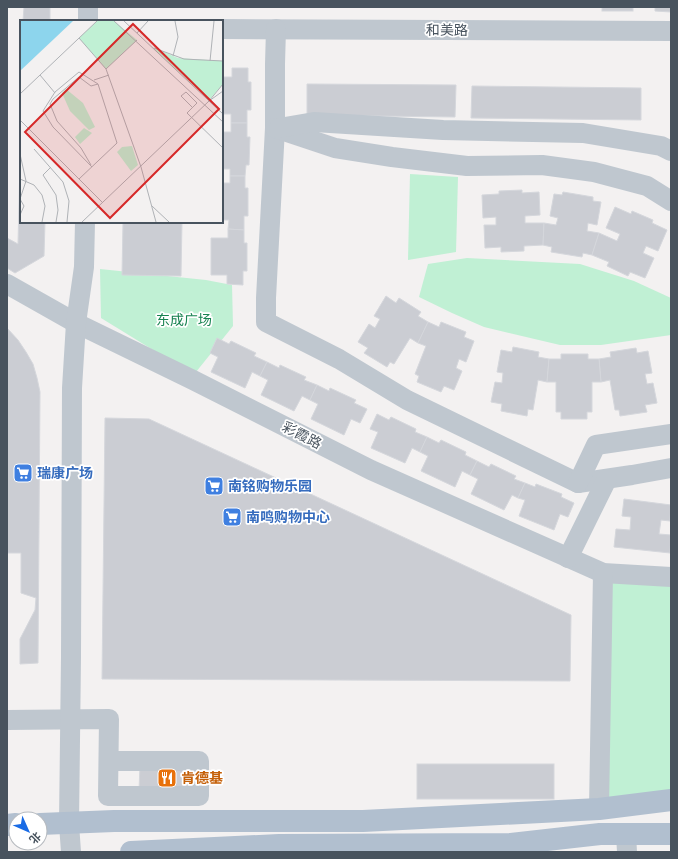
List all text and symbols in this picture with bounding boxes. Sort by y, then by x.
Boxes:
inset map [20,20,223,223]
street label: 和美路 [426,23,468,38]
park label: 东成广场 [156,313,212,328]
street label: 彩霞路 [280,419,324,452]
supermarket icon: 瑞康广场 [12,462,34,484]
place label: 瑞康广场 [37,465,93,481]
supermarket icon: 南铭购物乐园 [203,475,225,497]
place label: 南铭购物乐园 [228,478,312,494]
supermarket icon: 南鸣购物中心 [221,506,243,528]
place label: 南鸣购物中心 [246,510,330,525]
restaurant icon: 肯德基 [156,767,178,789]
place label: 肯德基 [181,770,223,786]
north arrow [8,811,48,851]
text: 北 [27,830,42,845]

